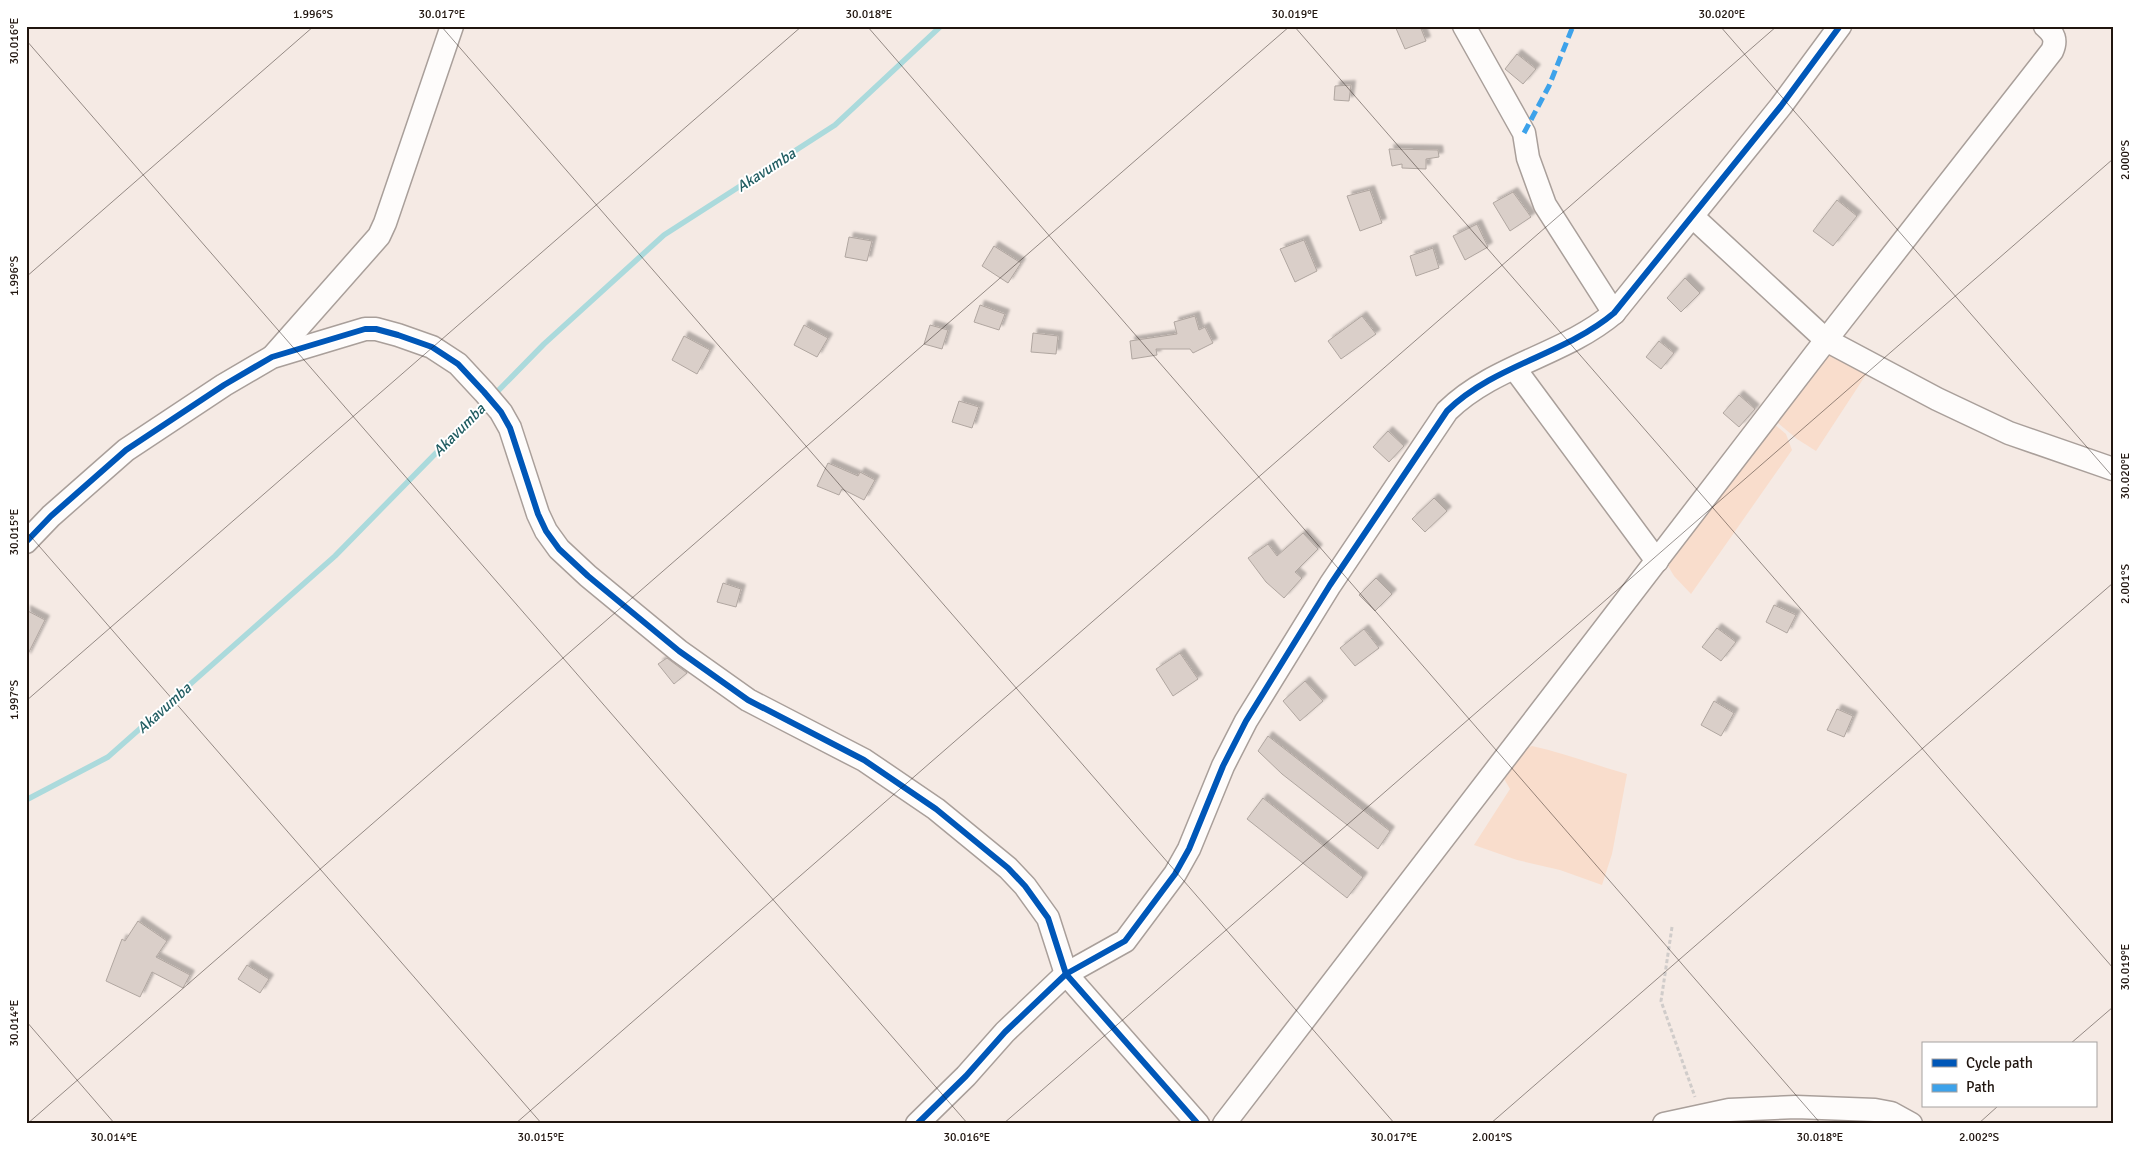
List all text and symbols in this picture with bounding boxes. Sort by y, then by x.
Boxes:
text: 1.996°S [293,7,333,22]
text: 30.017°E [419,7,466,22]
text: 30.018°E [846,7,893,22]
text: 30.019°E [1272,7,1319,22]
text: 30.020°E [1699,7,1746,22]
text: 30.016°E [7,17,22,64]
text: 2.000°S [2118,140,2133,180]
water label: Akavumba [733,144,799,196]
text: 1.996°S [7,256,22,296]
water label: Akavumba [429,400,489,460]
text: 30.020°E [2118,452,2133,499]
text: 30.015°E [7,508,22,555]
text: 2.001°S [2118,564,2133,604]
water label: Akavumba [133,679,195,737]
text: 1.997°S [7,680,22,720]
text: 30.019°E [2118,943,2133,990]
text: 30.014°E [7,999,22,1046]
legend [1922,1042,2096,1108]
text: Cycle path [1966,1054,2033,1072]
text: Path [1966,1078,1995,1096]
text: 30.014°E [91,1130,138,1145]
text: 30.015°E [518,1130,565,1145]
text: 30.016°E [944,1130,991,1145]
text: 30.017°E [1371,1130,1418,1145]
text: 2.001°S [1472,1130,1512,1145]
text: 30.018°E [1797,1130,1844,1145]
text: 2.002°S [1959,1130,1999,1145]

